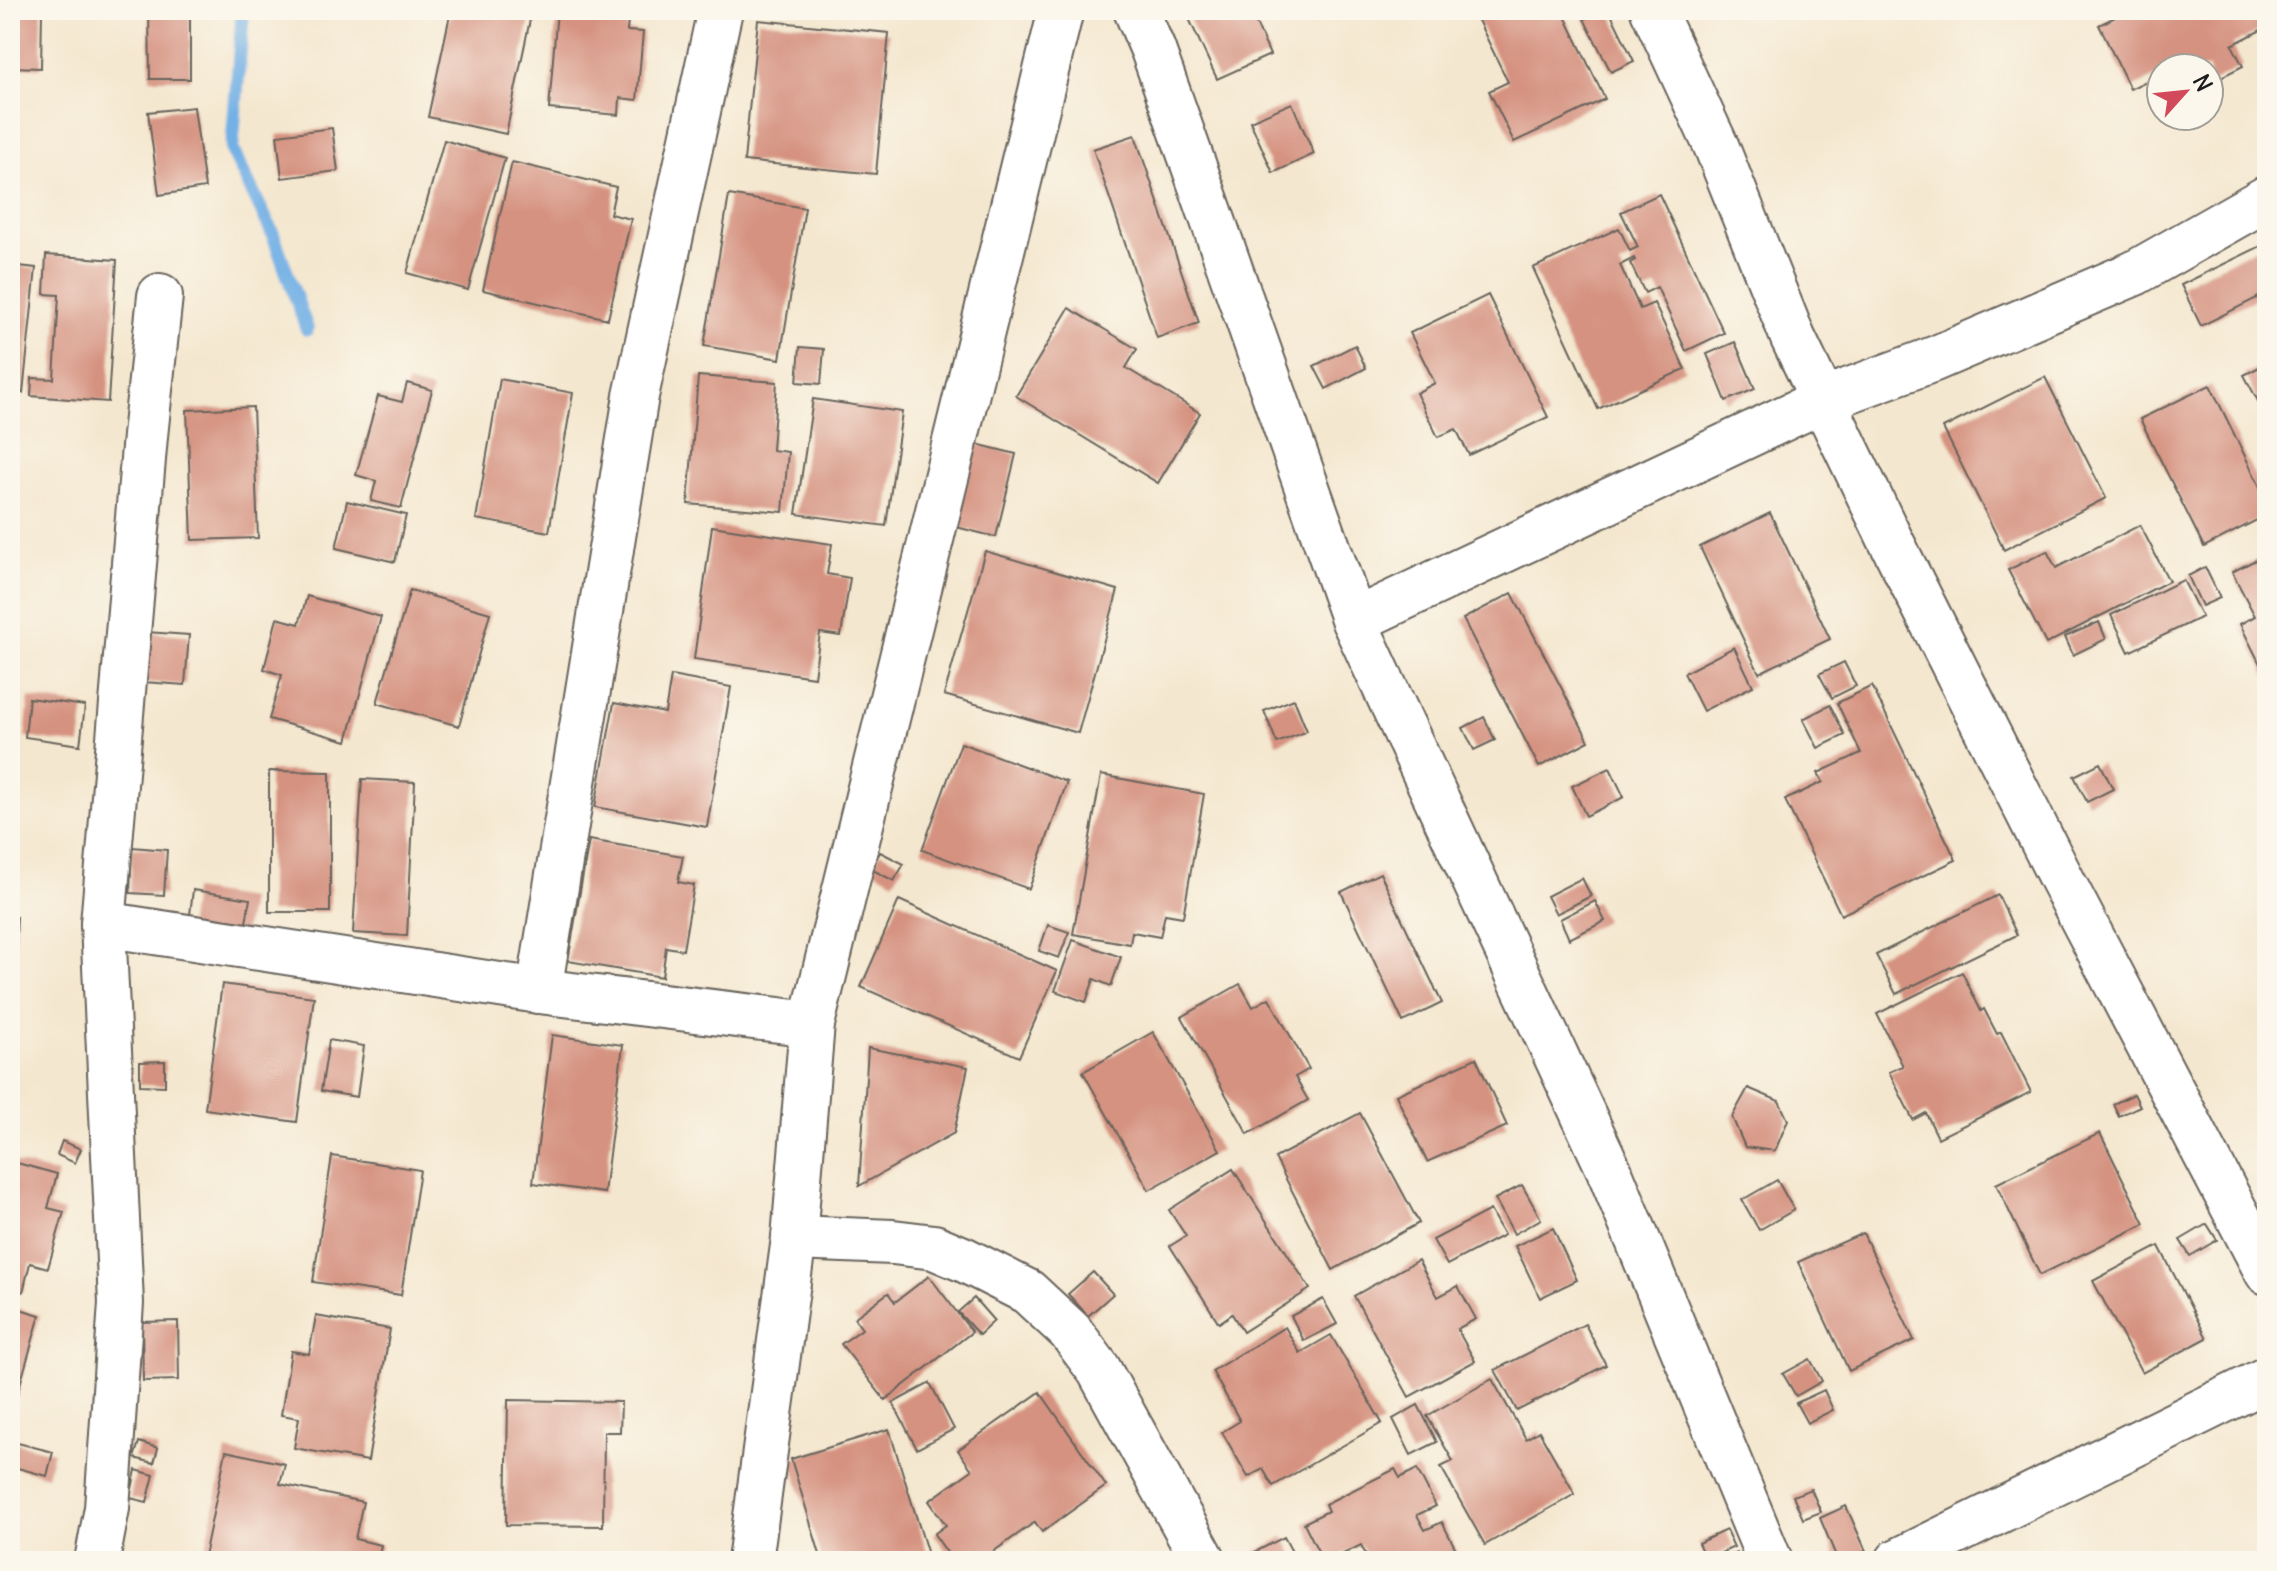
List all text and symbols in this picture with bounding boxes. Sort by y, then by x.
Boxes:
north arrow [2145,52,2225,132]
text: N [2187,70,2219,96]

